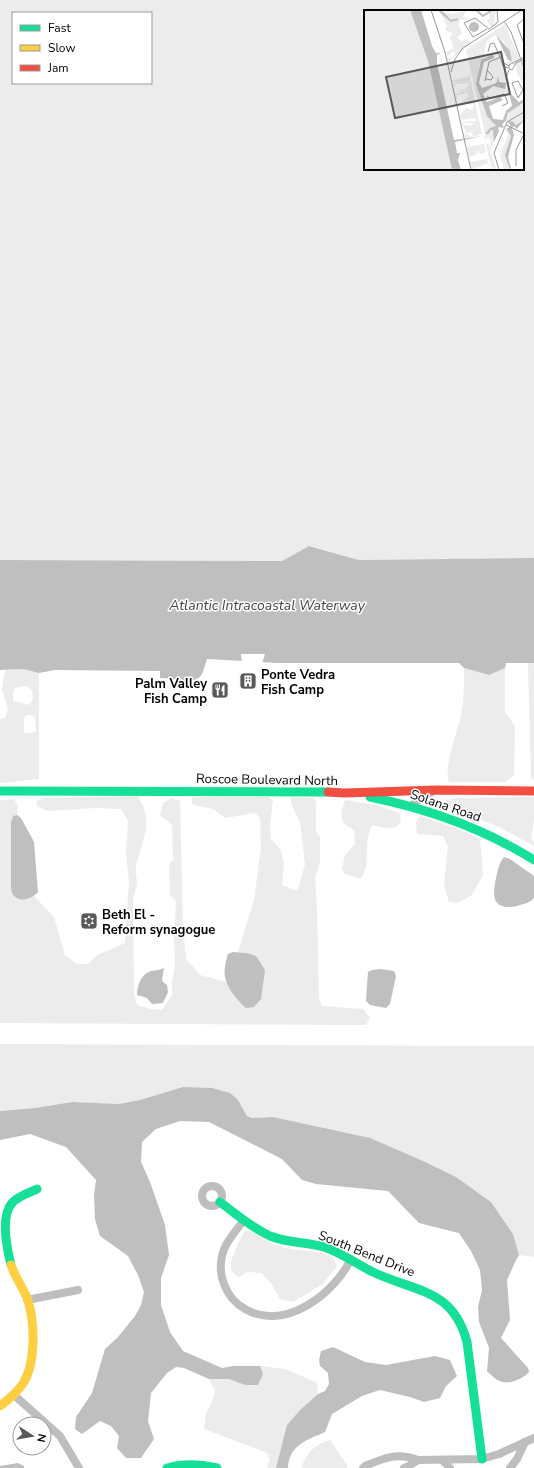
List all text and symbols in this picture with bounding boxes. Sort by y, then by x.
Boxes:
inset map [364,10,524,170]
legend [12,12,152,84]
text: Fast [48,20,71,36]
text: Slow [48,40,76,56]
text: Jam [47,60,69,76]
water label: Atlantic Intracoastal Waterway [168,596,366,615]
place label: Ponte Vedra Fish Camp [261,666,335,699]
building icon: Ponte Vedra Fish Camp [238,671,258,691]
place label: Palm Valley Fish Camp [135,675,207,708]
restaurant icon: Palm Valley Fish Camp [210,680,230,700]
street label: Roscoe Boulevard North [196,770,338,790]
street label: Solana Road [408,785,484,826]
place label: Beth El - Reform synagogue [102,906,215,939]
synagogue icon: Beth El - Reform synagogue [79,911,99,931]
street label: South Bend Drive [316,1226,418,1282]
north arrow [12,1416,52,1456]
text: N [33,1432,49,1444]

